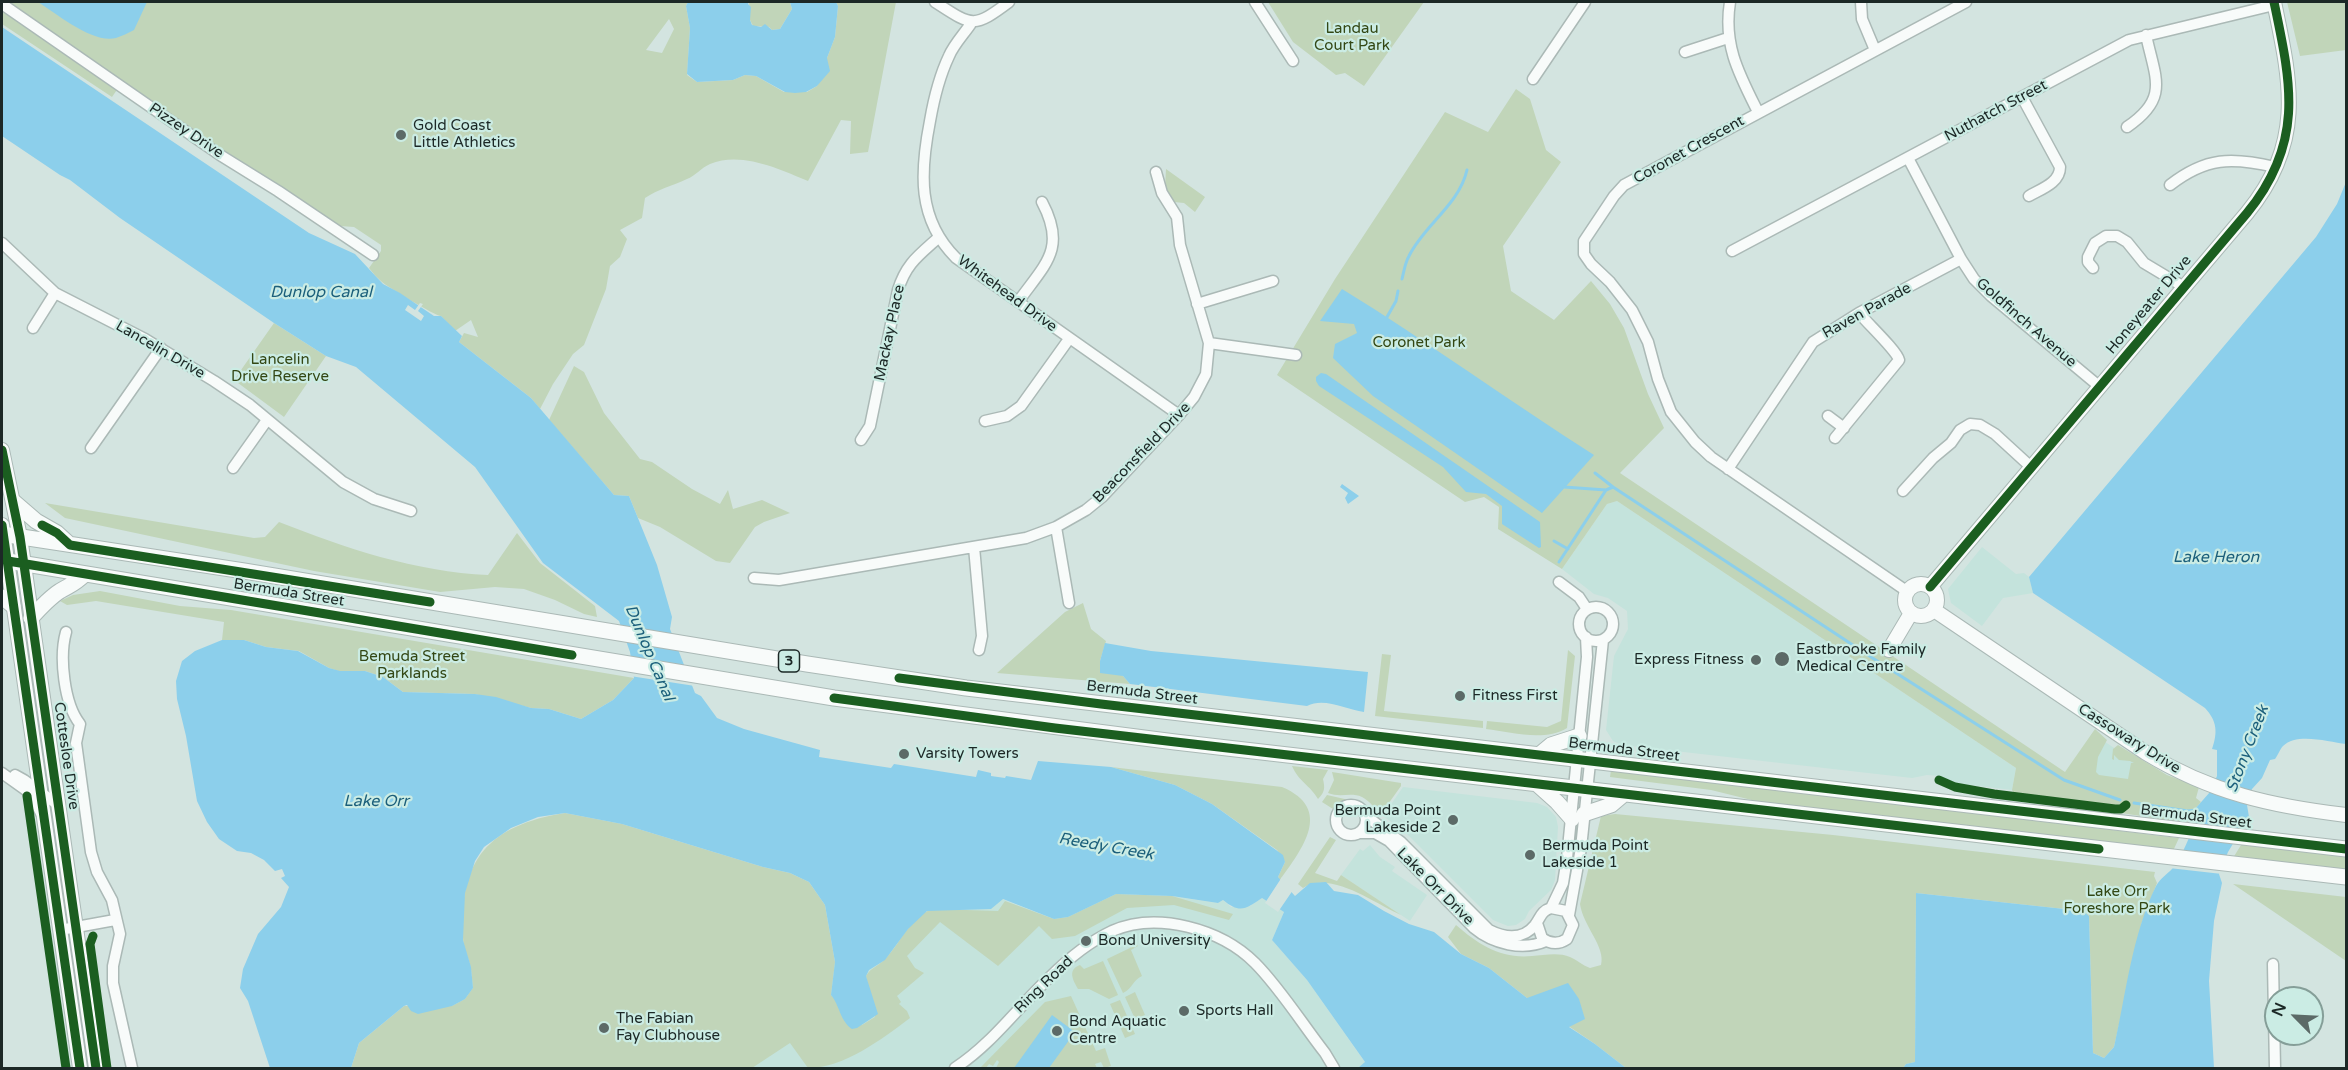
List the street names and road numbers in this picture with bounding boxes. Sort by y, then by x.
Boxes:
street label: Nuthatch Street [1942,76,2050,146]
street label: Pizzey Drive [145,100,227,162]
street label: Coronet Crescent [1630,112,1748,188]
street label: Whitehead Drive [954,252,1060,336]
street label: Honeyeater Drive [2103,252,2195,358]
street label: Goldfinch Avenue [1972,275,2080,371]
street label: Raven Parade [1820,279,1914,343]
street label: Mackay Place [871,283,909,383]
street label: Lancelin Drive [112,317,208,383]
street label: Beaconsfield Drive [1089,399,1195,507]
street label: Bermuda Street [232,575,346,611]
road number: 3 [778,650,800,672]
street label: Bermuda Street [1085,677,1199,709]
street label: Cassowary Drive [2075,700,2183,778]
street label: Cottesloe Drive [50,701,82,811]
street label: Bermuda Street [1567,734,1681,766]
street label: Bermuda Street [2139,801,2253,833]
street label: Lake Orr Drive [1393,845,1477,929]
street label: Ring Road [1011,953,1077,1017]

